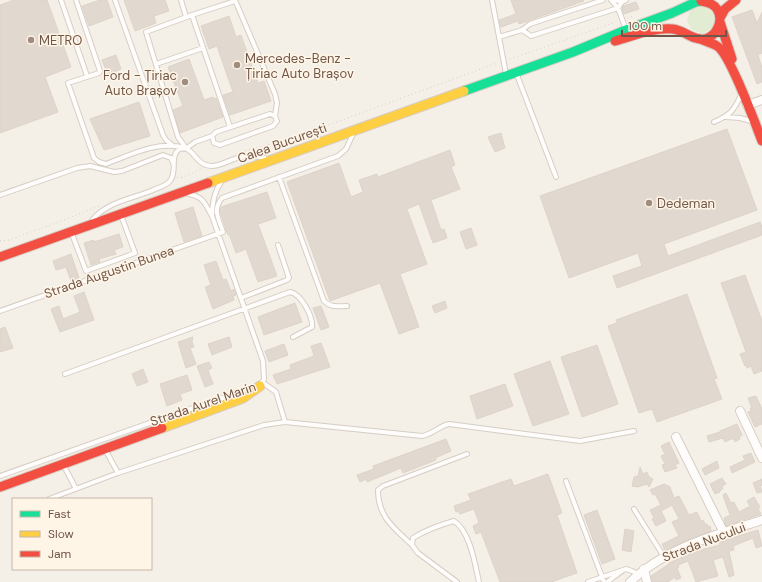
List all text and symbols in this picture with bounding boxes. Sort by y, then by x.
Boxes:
scale bar [622,12,726,38]
text: 100 m [628,18,662,34]
place label: METRO [39,32,82,49]
marker: METRO [26,35,36,45]
place label: Mercedes-Benz - Țiriac Auto Brașov [245,50,354,82]
marker: Mercedes-Benz - Țiriac Auto Brașov [232,60,242,70]
place label: Ford - Țiriac Auto Brașov [103,67,177,99]
marker: Ford - Țiriac Auto Brașov [180,77,190,87]
street label: Calea București [235,119,329,167]
place label: Dedeman [657,195,715,212]
marker: Dedeman [644,198,654,208]
street label: Strada Augustin Bunea [42,242,176,302]
street label: Strada Aurel Marin [148,378,258,430]
legend [12,498,152,570]
text: Fast [48,506,71,522]
street label: Strada Nucului [660,518,748,566]
text: Slow [48,526,74,542]
text: Jam [48,546,71,562]

